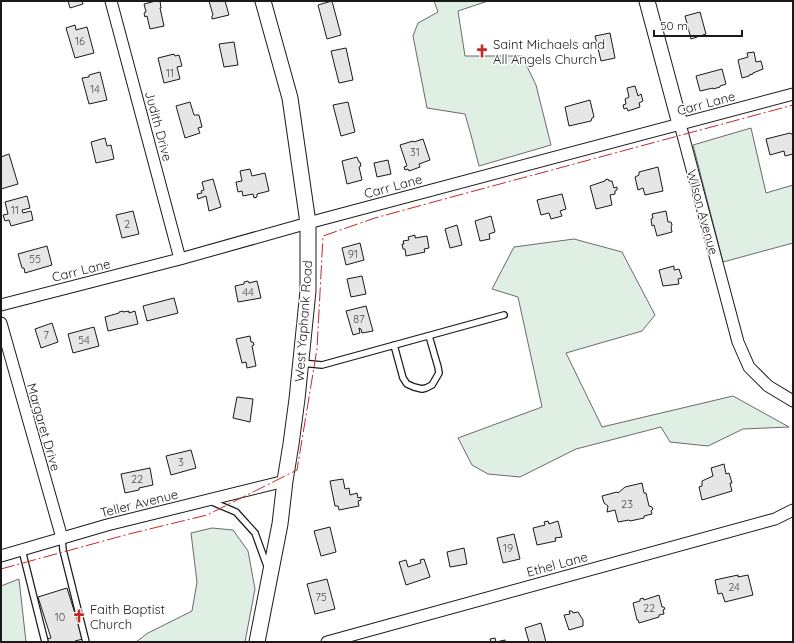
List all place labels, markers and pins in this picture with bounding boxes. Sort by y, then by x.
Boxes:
place label: Saint Michaels and All Angels Church [493,36,605,67]
church icon: Saint Michaels and All Angels Church [474,43,490,59]
place label: Faith Baptist Church [90,601,165,632]
church icon: Faith Baptist Church [71,608,87,624]

